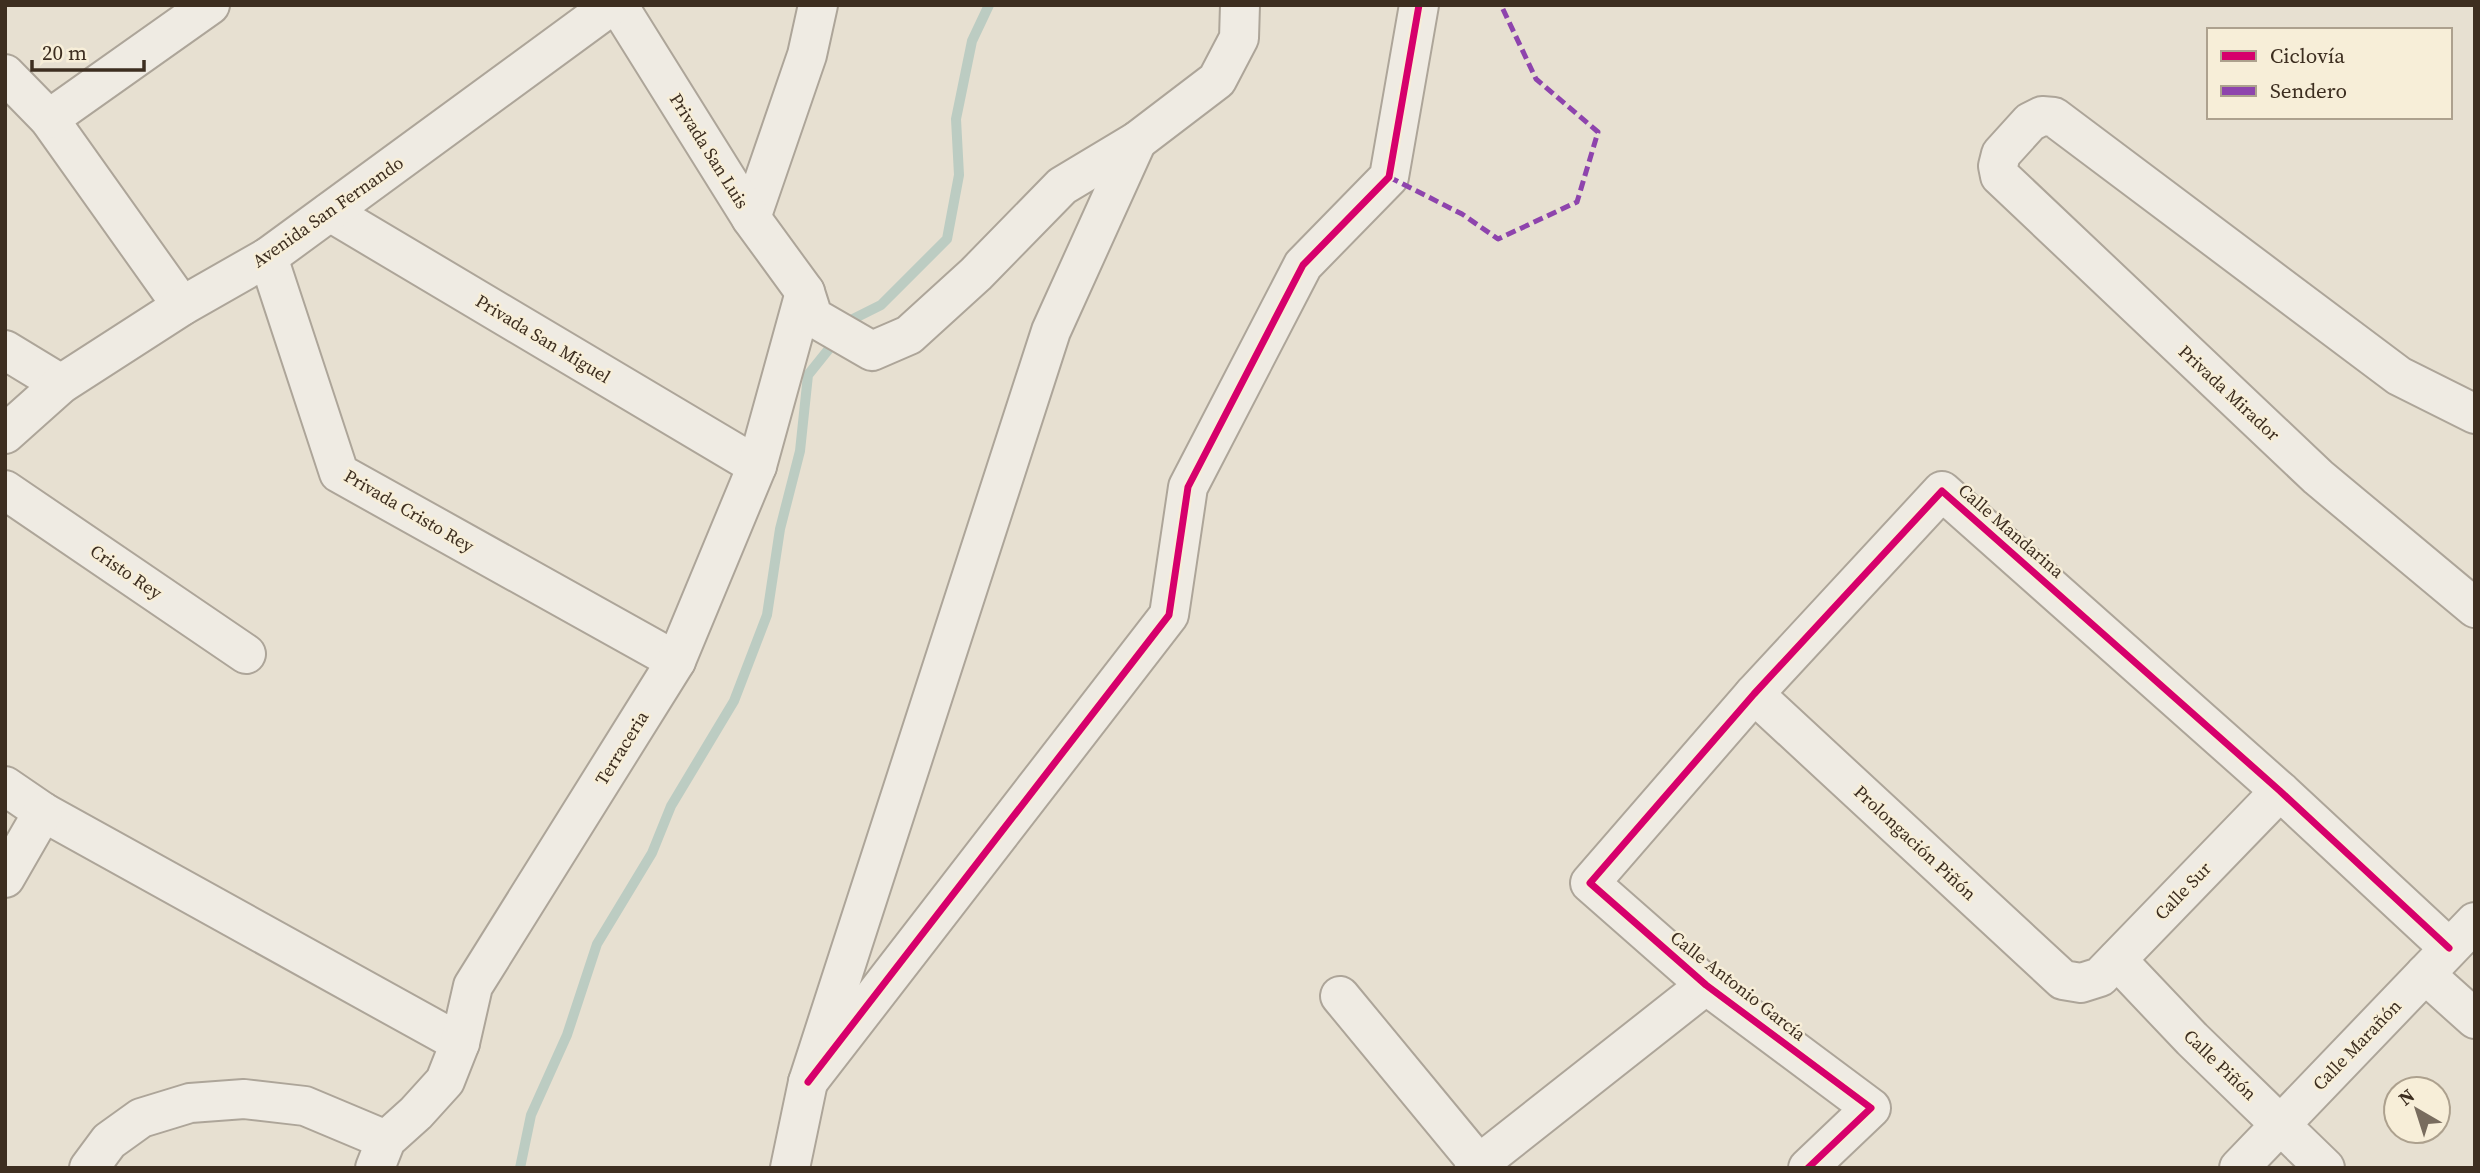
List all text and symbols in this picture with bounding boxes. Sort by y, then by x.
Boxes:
scale bar [32,28,144,72]
legend [2207,28,2452,119]
text: 20 m [42,38,87,67]
text: Ciclovía [2270,41,2345,70]
text: Sendero [2270,76,2347,105]
street label: Privada San Luis [664,88,755,213]
street label: Avenida San Fernando [247,150,408,273]
street label: Privada San Miguel [471,288,615,389]
street label: Privada Mirador [2173,339,2286,446]
street label: Privada Cristo Rey [340,463,480,558]
street label: Calle Mandarina [1953,478,2070,584]
street label: Cristo Rey [85,538,168,605]
street label: Terraceria [589,705,655,790]
street label: Prolongación Piñón [1849,779,1982,906]
street label: Calle Sur [2149,856,2217,925]
street label: Calle Antonio García [1665,925,1812,1047]
street label: Calle Marañón [2307,994,2407,1096]
street label: Calle Piñón [2178,1024,2262,1106]
north arrow [2382,1075,2452,1145]
text: N [2393,1082,2420,1111]

